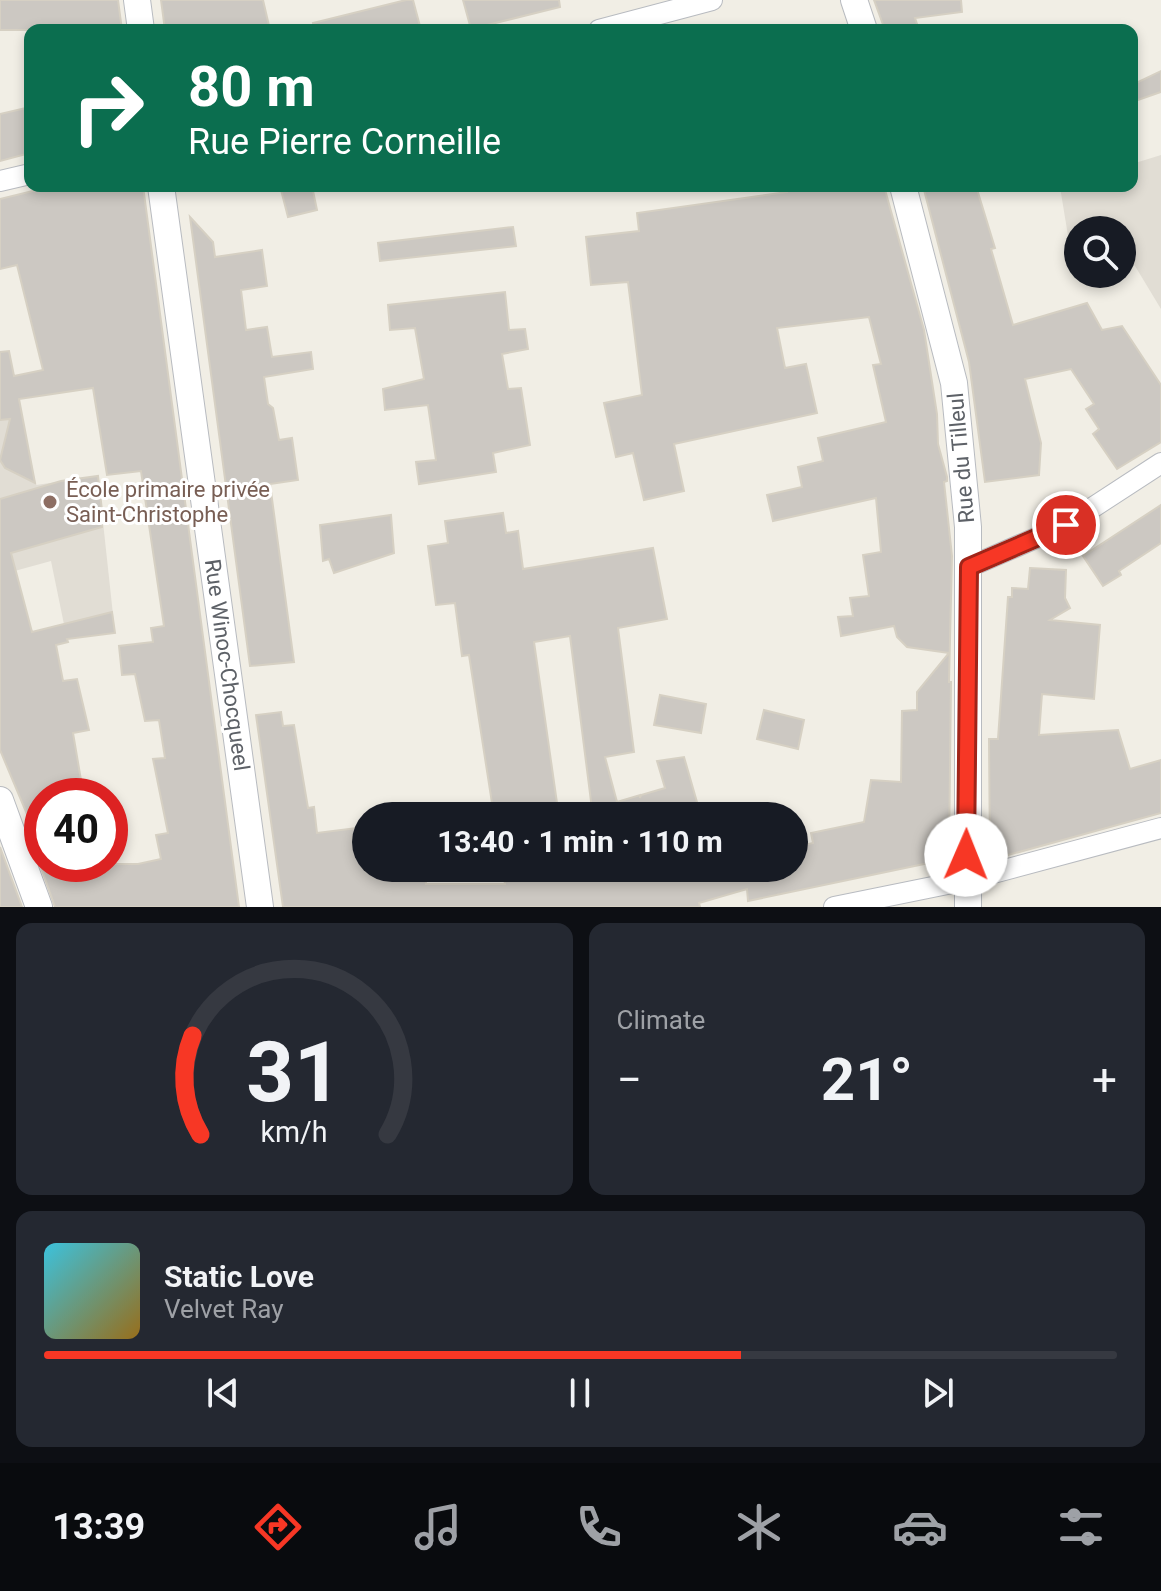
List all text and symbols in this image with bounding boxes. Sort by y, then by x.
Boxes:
text: 80 m [188,54,315,120]
icon: right [56,56,160,160]
text: Rue Pierre Corneille [188,121,501,163]
map controls [1064,216,1136,288]
button: search [1064,216,1136,288]
street label: Rue du Tilleul [943,392,979,524]
place label: École primaire privée Saint-Christophe [66,477,270,527]
pin [1032,491,1100,559]
marker: École primaire privée Saint-Christophe [41,493,59,511]
icon: arrive [1044,503,1088,547]
street label: Rue Winoc-Chocqueel [200,557,254,773]
speed limit sign: 40 [24,778,128,882]
position arrow [924,813,1008,897]
text: 13:40 · 1 min · 110 m [437,824,723,859]
text: Climate [617,1005,705,1035]
text: 31 [247,1024,342,1121]
text: 21° [821,1044,913,1115]
text: − [617,1054,642,1106]
text: + [1092,1054,1117,1106]
text: km/h [261,1115,328,1149]
text: Static Love [164,1259,314,1294]
text: Velvet Ray [164,1294,284,1324]
icon: previous [201,1371,245,1415]
icon: pause [558,1371,602,1415]
icon: next [916,1371,960,1415]
icon: directions [250,1499,306,1555]
icon: music [410,1499,466,1555]
icon: phone [571,1499,627,1555]
icon: climate [731,1499,787,1555]
icon: car [892,1499,948,1555]
icon: filters [1053,1499,1109,1555]
text: 13:39 [52,1506,145,1548]

